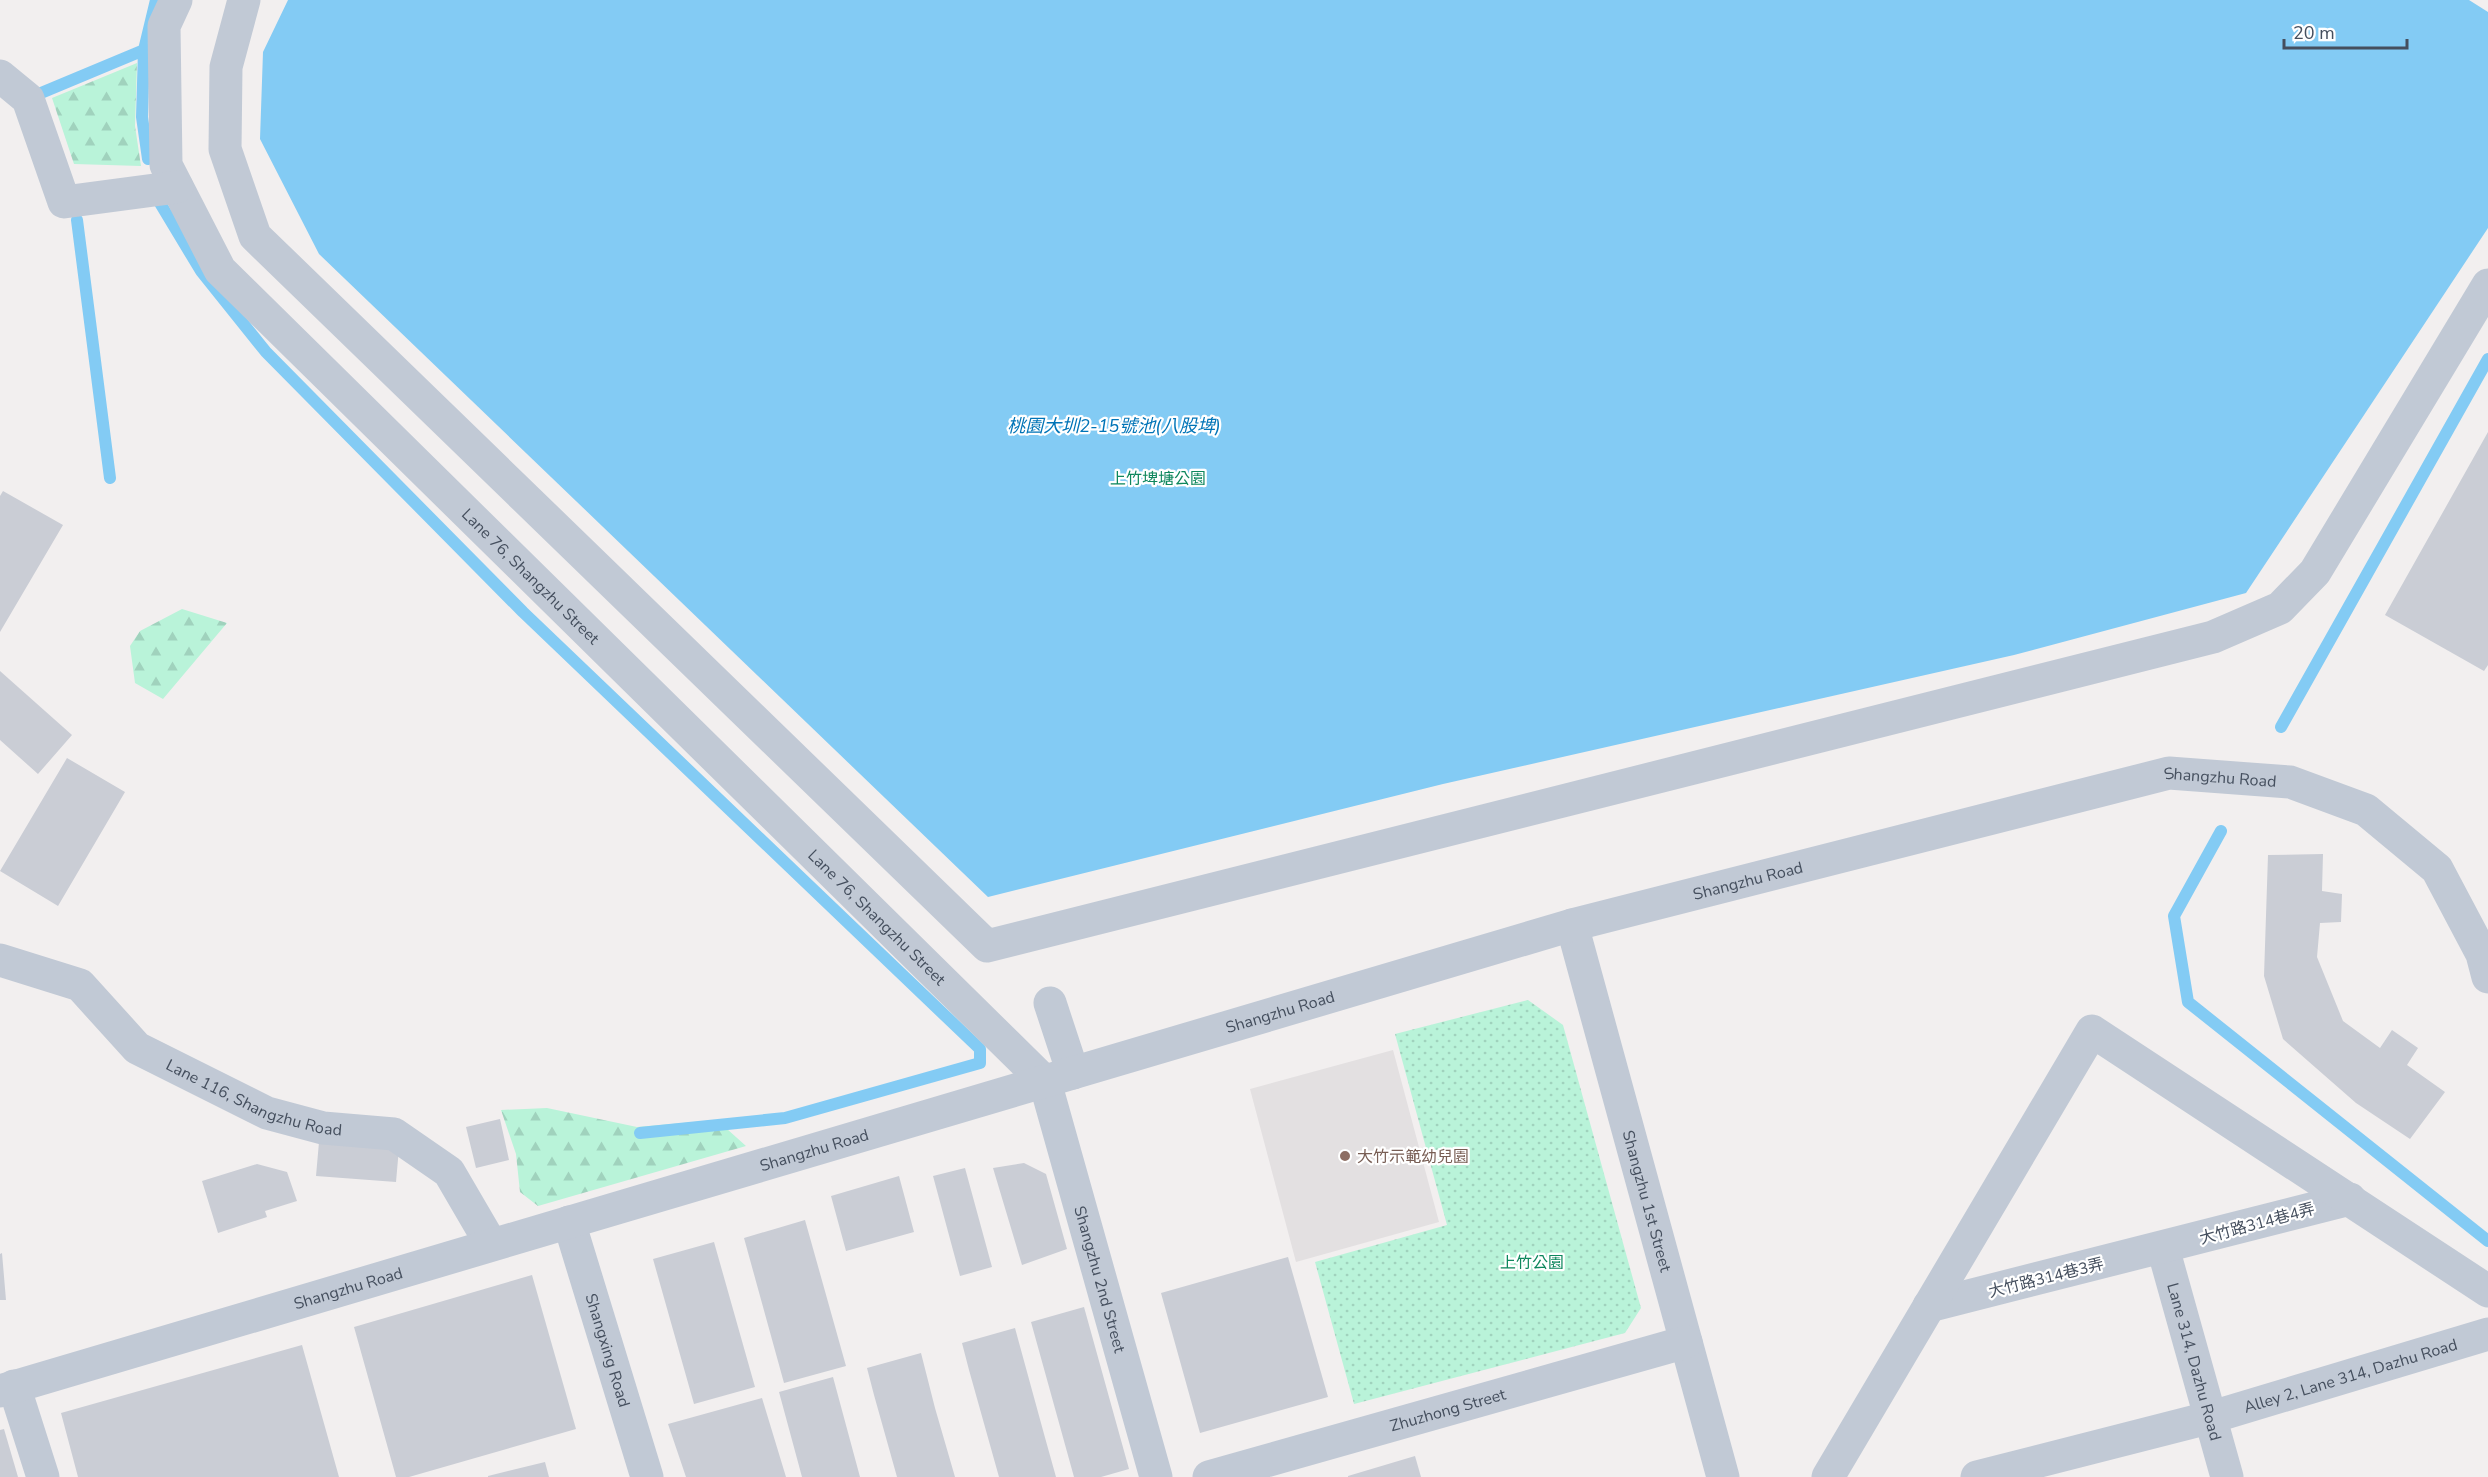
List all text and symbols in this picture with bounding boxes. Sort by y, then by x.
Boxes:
scale bar [2284,12,2407,50]
text: 20 m [2293,21,2335,45]
water label: 桃園大圳2-15號池(八股埤) [1007,414,1221,438]
park label: 上竹埤塘公園 [1110,468,1206,490]
street label: Lane 76, Shangzhu Street [457,504,604,650]
street label: Shangzhu Road [2162,762,2277,793]
street label: Lane 76, Shangzhu Street [803,845,951,991]
street label: Shangzhu Road [1691,857,1805,906]
street label: Shangzhu Road [1223,986,1337,1039]
street label: Lane 116, Shangzhu Road [162,1054,343,1142]
street label: Shangzhu Road [757,1124,871,1177]
street label: Shangzhu 1st Street [1617,1128,1677,1275]
place label: 大竹示範幼兒園 [1357,1146,1469,1168]
marker: 大竹示範幼兒園 [1338,1149,1352,1163]
street label: 大竹路314巷4弄 [2197,1198,2317,1250]
street label: Shangzhu 2nd Street [1068,1203,1131,1356]
park label: 上竹公園 [1500,1252,1564,1274]
street label: 大竹路314巷3弄 [1986,1253,2106,1303]
street label: Shangzhu Road [291,1262,406,1315]
street label: Lane 314, Dazhu Road [2161,1281,2226,1443]
street label: Shangxing Road [579,1291,635,1410]
street label: Alley 2, Lane 314, Dazhu Road [2241,1334,2460,1419]
street label: Zhuzhong Street [1388,1383,1509,1437]

